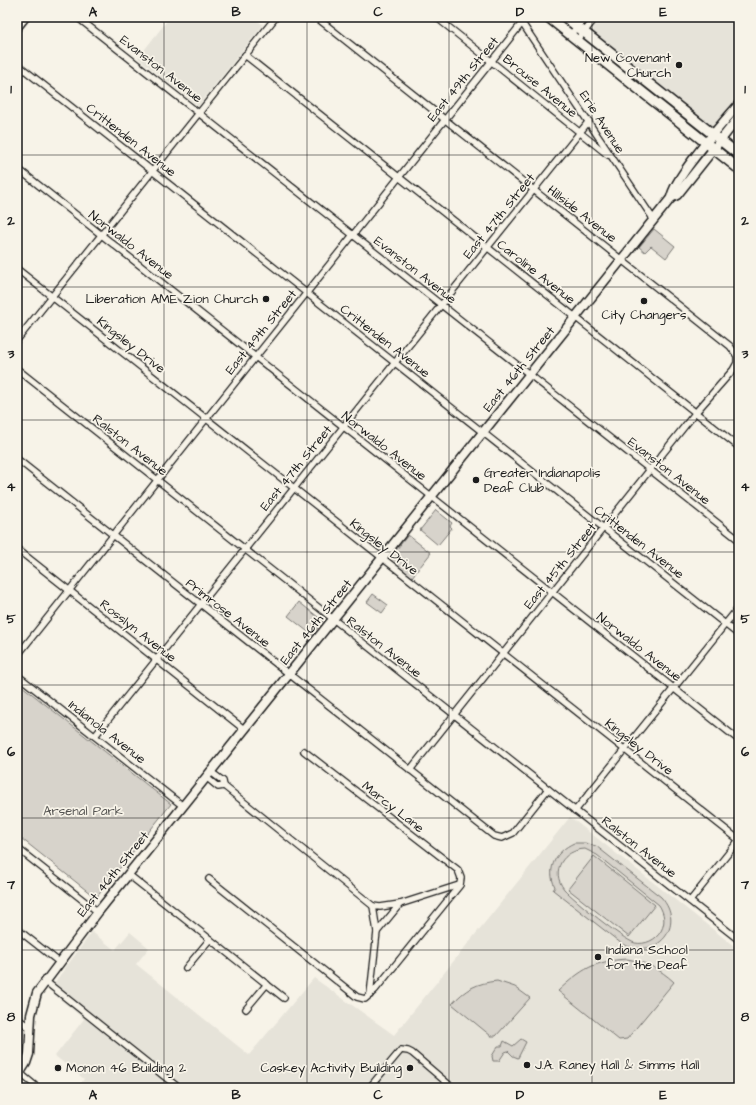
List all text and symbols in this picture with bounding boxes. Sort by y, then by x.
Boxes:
text: A [89,3,98,21]
text: B [231,3,241,21]
text: C [373,3,383,21]
text: D [516,3,525,21]
text: E [659,3,667,21]
street label: Evanston Avenue [116,31,206,107]
street label: East 49th Street [423,32,503,125]
place label: New Covenant Church [585,49,672,82]
street label: Brouse Avenue [499,50,581,122]
marker: New Covenant Church [674,60,684,70]
text: 1 [10,80,12,98]
text: 1 [744,80,746,98]
street label: Erie Avenue [575,87,629,157]
street label: Crittenden Avenue [82,99,180,181]
street label: East 47th Street [459,169,540,263]
street label: Hillside Avenue [544,181,620,247]
street label: Norwaldo Avenue [85,206,177,284]
text: 2 [6,212,15,230]
text: 2 [740,212,749,230]
street label: Evanston Avenue [370,232,460,308]
street label: Caroline Avenue [493,236,579,308]
street label: East 49th Street [221,285,301,378]
place label: Liberation AME Zion Church [85,290,259,308]
marker: Liberation AME Zion Church [261,294,271,304]
marker: City Changers [639,296,649,306]
street label: Crittenden Avenue [336,300,434,382]
place label: City Changers [602,306,687,325]
street label: Kingsley Drive [92,313,169,378]
street label: East 46th Street [479,322,560,416]
text: 3 [7,345,15,363]
text: 3 [741,345,749,363]
street label: Norwaldo Avenue [338,407,430,485]
street label: Ralston Avenue [89,410,171,480]
street label: East 47th Street [256,421,337,515]
street label: Evanston Avenue [624,433,714,509]
place label: Greater Indianapolis Deaf Club [484,464,601,497]
marker: Greater Indianapolis Deaf Club [471,475,481,485]
text: 4 [7,478,16,496]
text: 4 [741,478,750,496]
street label: Crittenden Avenue [590,501,688,583]
street label: Kingsley Drive [345,515,422,580]
street label: East 45th Street [520,518,601,613]
street label: Primrose Avenue [182,574,274,652]
street label: East 46th Street [276,575,357,669]
street label: Rosslyn Avenue [95,595,180,667]
street label: Norwaldo Avenue [593,608,685,686]
text: 5 [6,610,16,628]
text: 5 [740,610,750,628]
street label: Ralston Avenue [343,612,425,682]
street label: Indianola Avenue [65,696,149,768]
street label: Kingsley Drive [600,715,677,780]
text: 6 [7,743,16,761]
text: 6 [741,743,750,761]
street label: Marcy Lane [358,777,428,838]
park label: Arsenal Park [43,802,123,820]
street label: Ralston Avenue [598,812,680,882]
street label: East 46th Street [73,827,154,921]
text: 7 [6,876,16,894]
text: 7 [740,876,750,894]
place label: Indiana School for the Deaf [606,941,688,974]
marker: Indiana School for the Deaf [593,952,603,962]
text: 8 [7,1008,16,1026]
text: 8 [741,1008,750,1026]
place label: J.A. Raney Hall & Simms Hall [535,1056,699,1075]
place label: Monon 46 Building 2 [66,1059,187,1078]
place label: Caskey Activity Building [261,1059,402,1078]
marker: J.A. Raney Hall & Simms Hall [522,1060,532,1070]
marker: Monon 46 Building 2 [53,1063,63,1073]
marker: Caskey Activity Building [405,1063,415,1073]
text: A [89,1086,98,1104]
text: B [231,1086,241,1104]
text: C [373,1086,383,1104]
text: D [516,1086,525,1104]
text: E [659,1086,667,1104]

